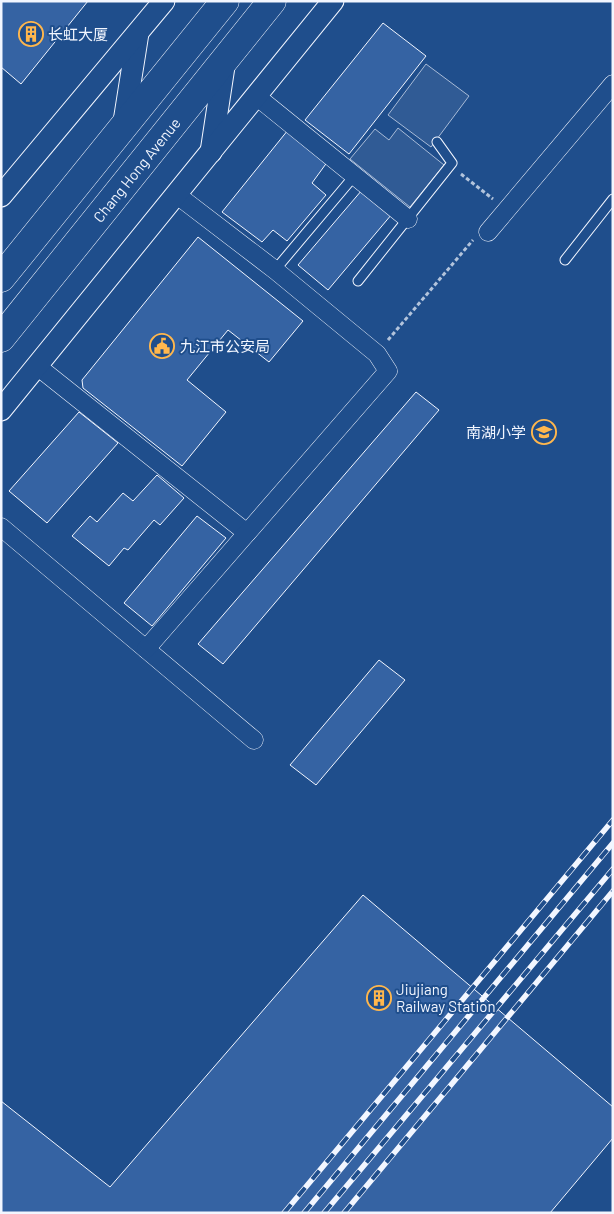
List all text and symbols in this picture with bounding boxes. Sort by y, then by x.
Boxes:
building icon: 长虹大厦 [18,21,44,47]
place label: 长虹大厦 [48,25,108,43]
street label: Chang Hong Avenue [89,114,184,226]
public building icon: 九江市公安局 [149,333,175,359]
place label: 九江市公安局 [180,337,270,355]
school or university icon: 南湖小学 [531,419,557,445]
place label: 南湖小学 [466,423,526,441]
place label: Jiujiang Railway Station [396,980,496,1015]
building icon: Jiujiang Railway Station [366,985,392,1011]

